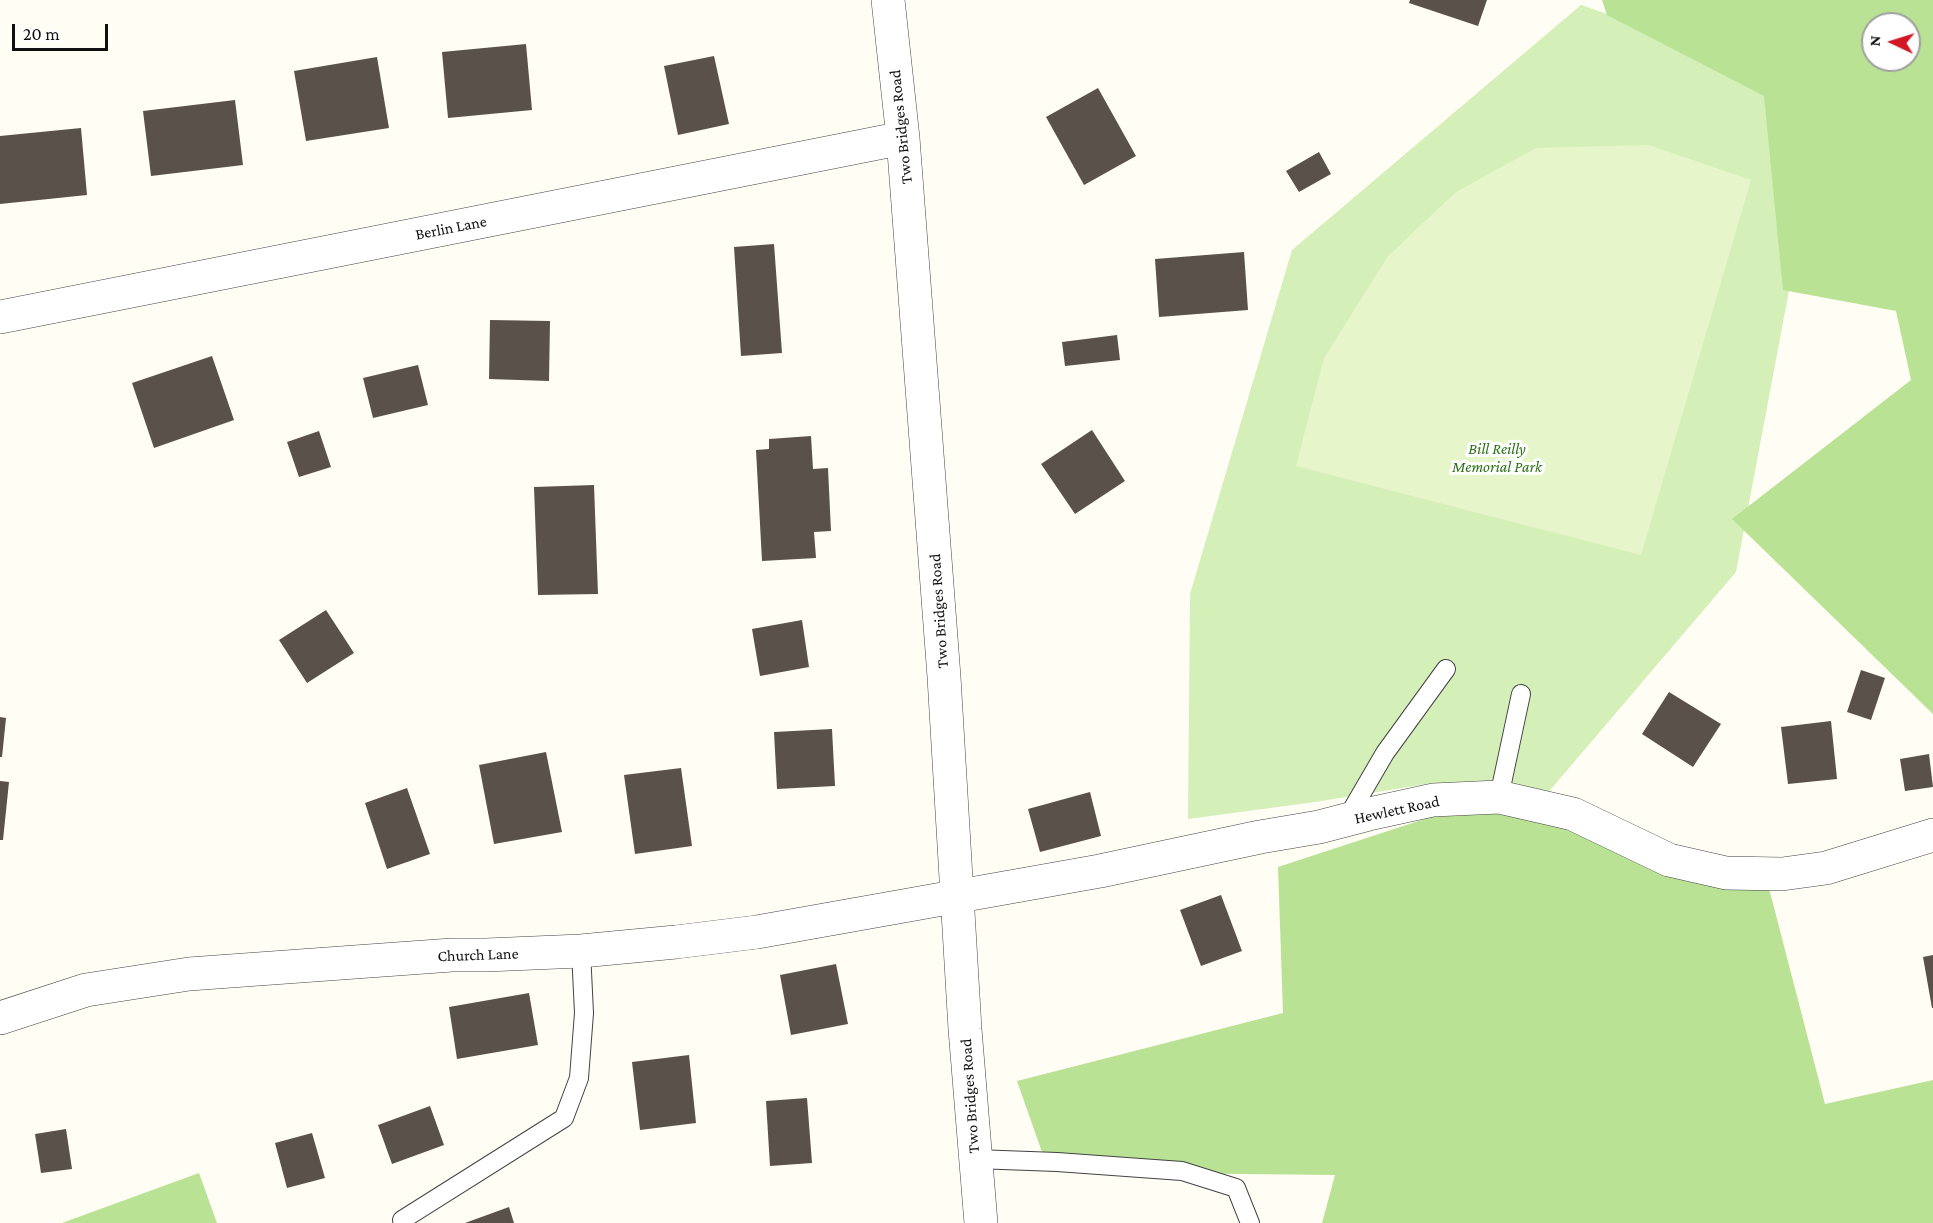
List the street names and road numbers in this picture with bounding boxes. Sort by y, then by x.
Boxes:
street label: Two Bridges Road [885,69,917,185]
street label: Berlin Lane [414,212,488,244]
street label: Two Bridges Road [925,553,953,669]
street label: Hewlett Road [1353,792,1441,828]
street label: Church Lane [437,944,519,966]
street label: Two Bridges Road [956,1038,984,1154]

